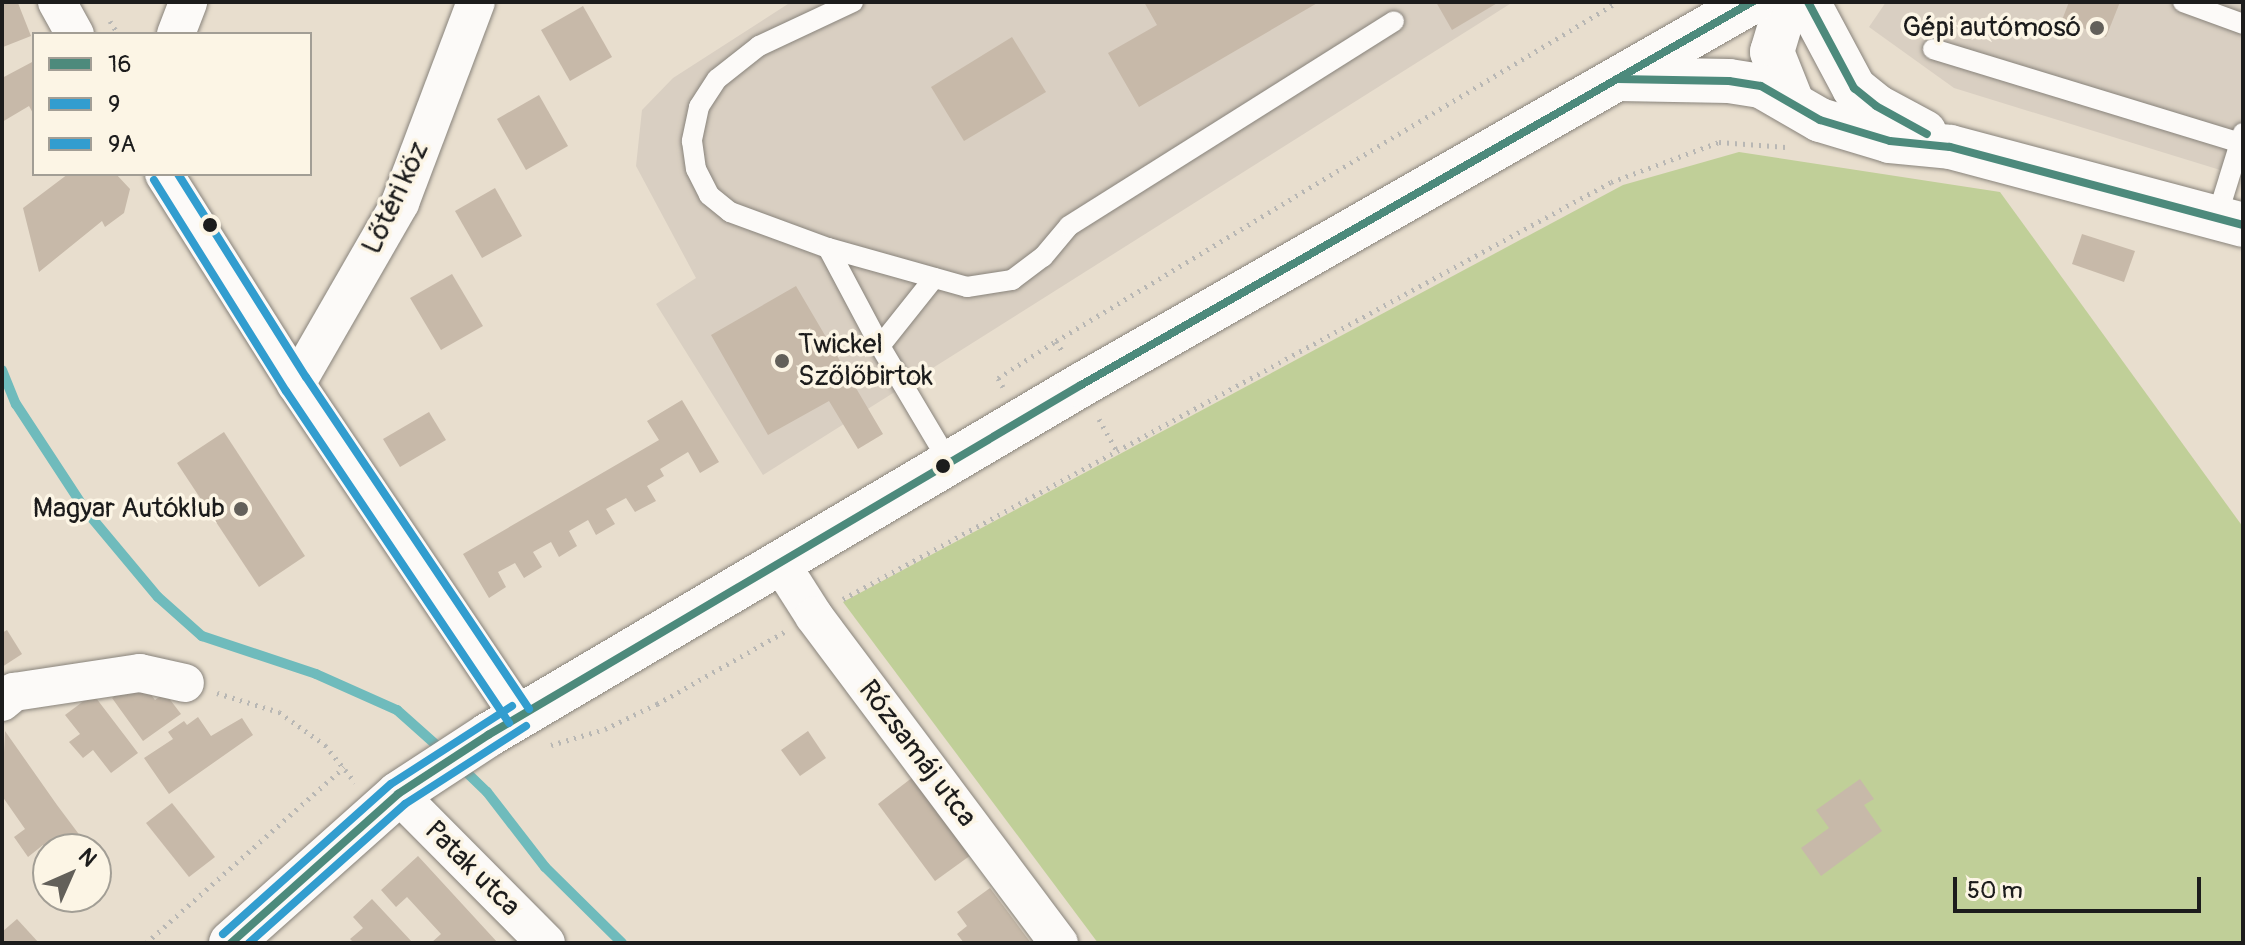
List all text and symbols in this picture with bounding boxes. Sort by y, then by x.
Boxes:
place label: Gépi autómosó [1902,11,2081,45]
marker: Gépi autómosó [2088,19,2106,37]
legend [32,32,312,176]
text: 16 [108,50,131,79]
text: 9 [108,90,120,119]
text: 9A [108,130,136,159]
street label: Lőtéri köz [355,137,437,259]
unlabelled marker [202,217,218,233]
place label: Twickel Szőlőbirtok [798,328,933,394]
marker: Twickel Szőlőbirtok [773,352,791,370]
unlabelled marker [935,458,951,474]
place label: Magyar Autóklub [33,492,225,526]
marker: Magyar Autóklub [232,500,250,518]
street label: Rózsamáj utca [851,674,983,834]
street label: Patak utca [417,814,527,924]
north arrow [32,833,112,913]
text: N [72,842,103,873]
scale bar [1957,861,2205,911]
text: 50 m [1967,876,2023,905]

